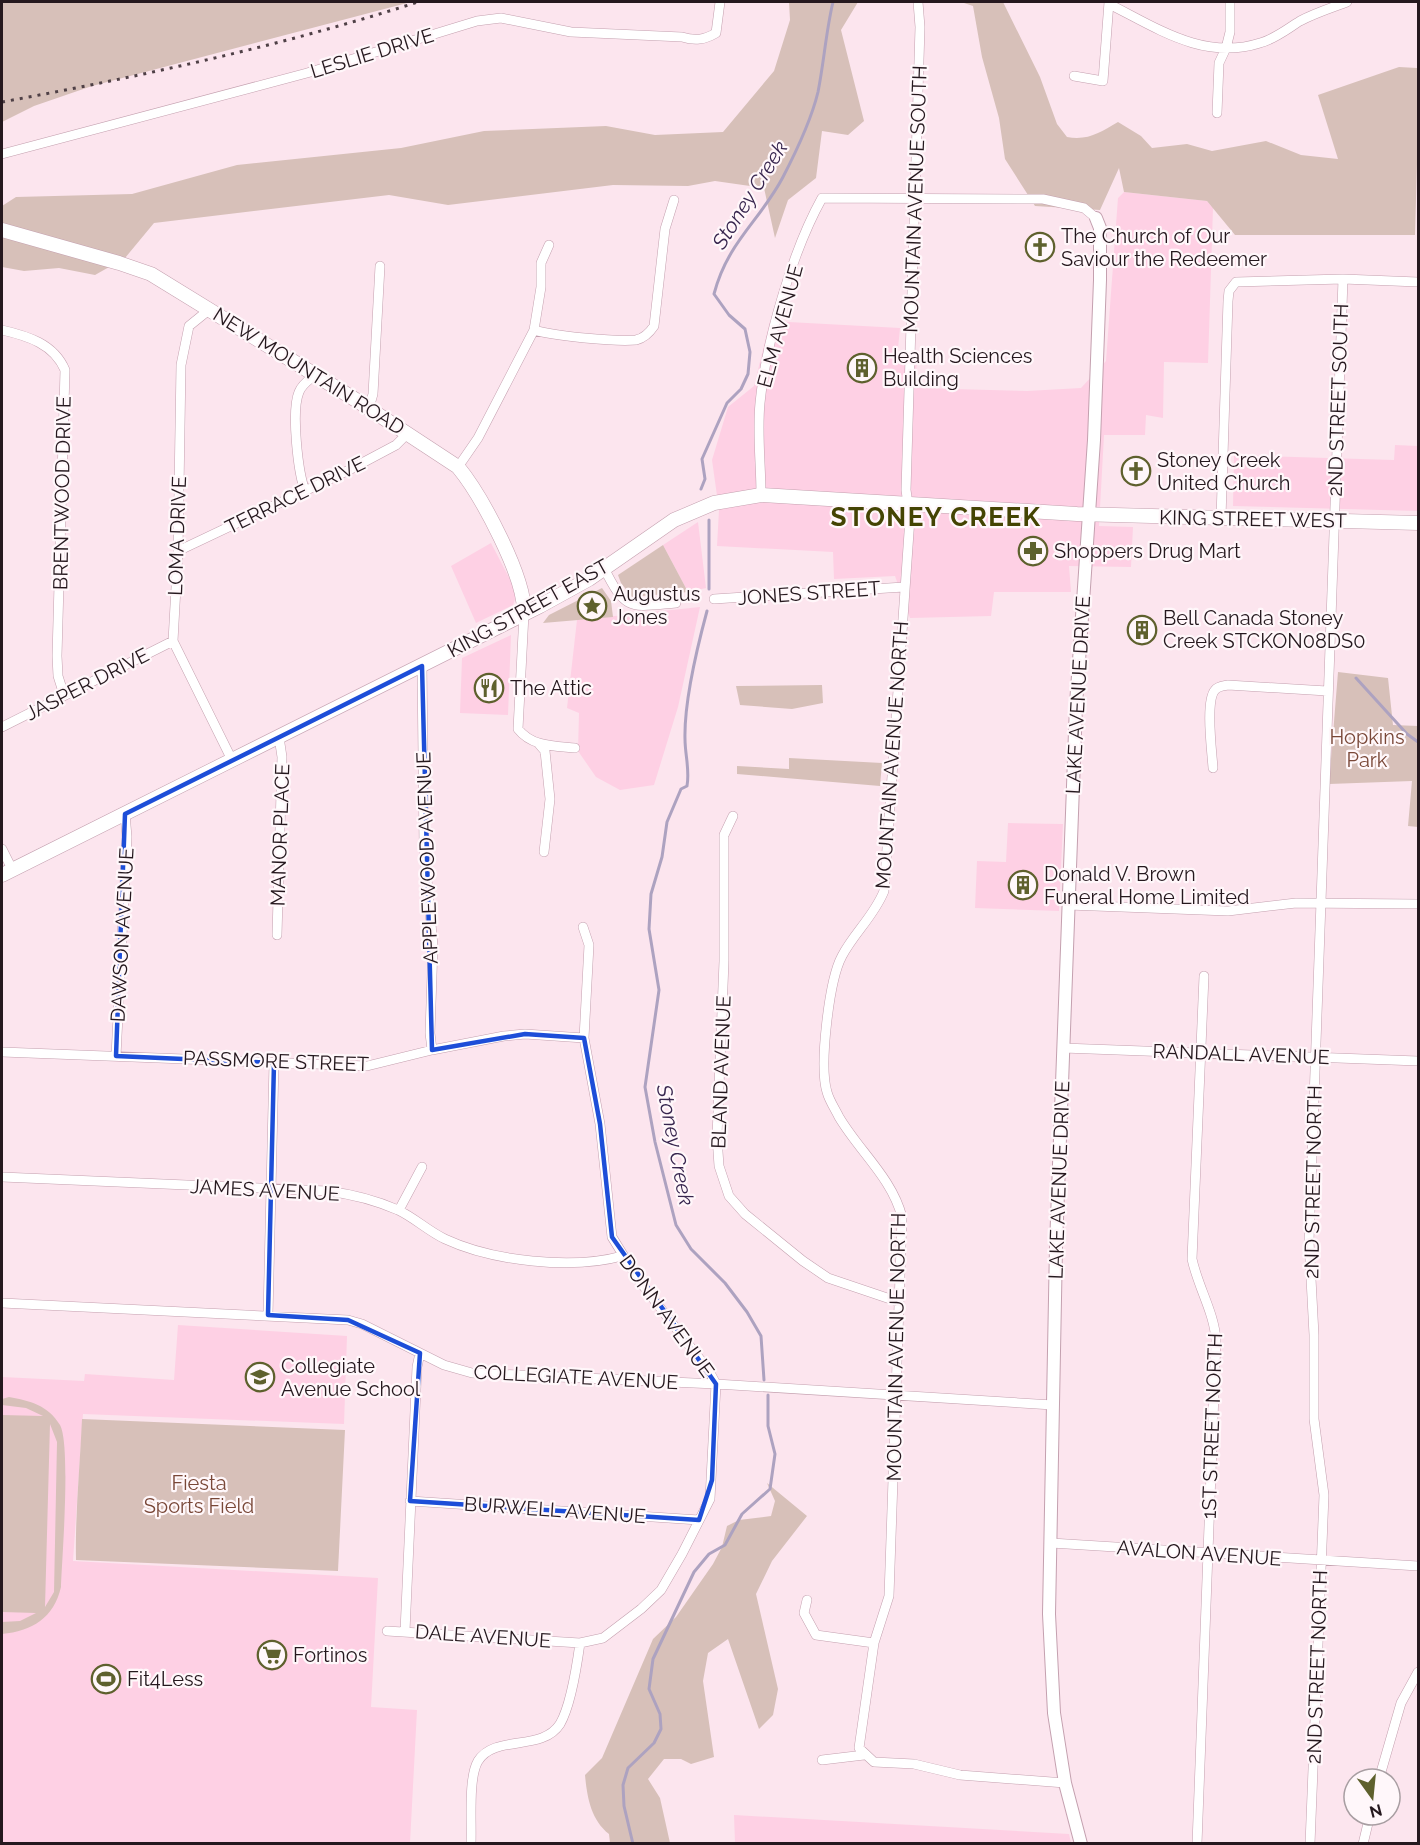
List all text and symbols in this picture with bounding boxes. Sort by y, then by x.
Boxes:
street label: LESLIE DRIVE [307,23,437,83]
street label: MOUNTAIN AVENUE SOUTH [898,65,932,333]
water label: Stoney Creek [706,136,793,254]
place label: The Church of Our Saviour the Redeemer [1061,224,1267,271]
church icon: The Church of Our Saviour the Redeemer [1024,231,1056,263]
street label: ELM AVENUE [752,262,808,390]
street label: NEW MOUNTAIN ROAD [209,302,409,440]
street label: 2ND STREET SOUTH [1323,303,1353,497]
place label: Health Sciences Building [883,344,1032,391]
building icon: Health Sciences Building [846,352,878,384]
street label: BRENTWOOD DRIVE [48,396,76,590]
place label: Stoney Creek United Church [1157,448,1290,495]
street label: TERRACE DRIVE [221,451,369,539]
church icon: Stoney Creek United Church [1120,455,1152,487]
street label: LOMA DRIVE [163,476,191,596]
district label: STONEY CREEK [831,502,1041,532]
street label: KING STREET WEST [1159,505,1347,533]
pharmacy icon: Shoppers Drug Mart [1017,535,1049,567]
place label: Shoppers Drug Mart [1054,539,1241,563]
street label: KING STREET EAST [443,554,613,662]
street label: JONES STREET [737,576,881,610]
place label: Augustus Jones [613,582,700,629]
place icon: Augustus Jones [576,590,608,622]
street label: LAKE AVENUE DRIVE [1061,595,1095,795]
place label: Bell Canada Stoney Creek STCKON08DS0 [1163,606,1365,653]
building icon: Bell Canada Stoney Creek STCKON08DS0 [1126,614,1158,646]
street label: MOUNTAIN AVENUE NORTH [871,620,913,890]
street label: JASPER DRIVE [21,643,153,725]
restaurant icon: The Attic [473,672,505,704]
place label: The Attic [510,676,592,700]
park label: Hopkins Park [1329,725,1405,772]
street label: APPLEWOOD AVENUE [411,751,443,965]
street label: MANOR PLACE [266,763,294,907]
street label: DAWSON AVENUE [105,847,139,1023]
place label: Donald V. Brown Funeral Home Limited [1044,862,1249,909]
building icon: Donald V. Brown Funeral Home Limited [1007,869,1039,901]
street label: BLAND AVENUE [706,995,736,1149]
street label: RANDALL AVENUE [1152,1039,1330,1069]
street label: PASSMORE STREET [183,1046,369,1076]
street label: LAKE AVENUE DRIVE [1044,1080,1074,1280]
water label: Stoney Creek [651,1081,699,1208]
street label: 2ND STREET NORTH [1299,1085,1327,1279]
street label: JAMES AVENUE [190,1174,340,1206]
street label: MOUNTAIN AVENUE NORTH [882,1213,910,1481]
street label: DONN AVENUE [615,1250,719,1382]
street label: 1ST STREET NORTH [1197,1333,1227,1519]
place label: Collegiate Avenue School [281,1354,421,1401]
street label: COLLEGIATE AVENUE [473,1360,679,1394]
school or university icon: Collegiate Avenue School [244,1361,276,1393]
park label: Fiesta Sports Field [144,1471,254,1518]
street label: BURWELL AVENUE [463,1492,647,1528]
street label: AVALON AVENUE [1116,1535,1282,1571]
street label: 2ND STREET NORTH [1302,1570,1332,1764]
street label: DALE AVENUE [414,1619,552,1653]
supermarket icon: Fortinos [256,1639,288,1671]
place label: Fortinos [293,1643,367,1667]
sports icon: Fit4Less [90,1663,122,1695]
place label: Fit4Less [127,1667,203,1691]
north arrow [1342,1767,1402,1827]
text: N [1367,1800,1384,1822]

